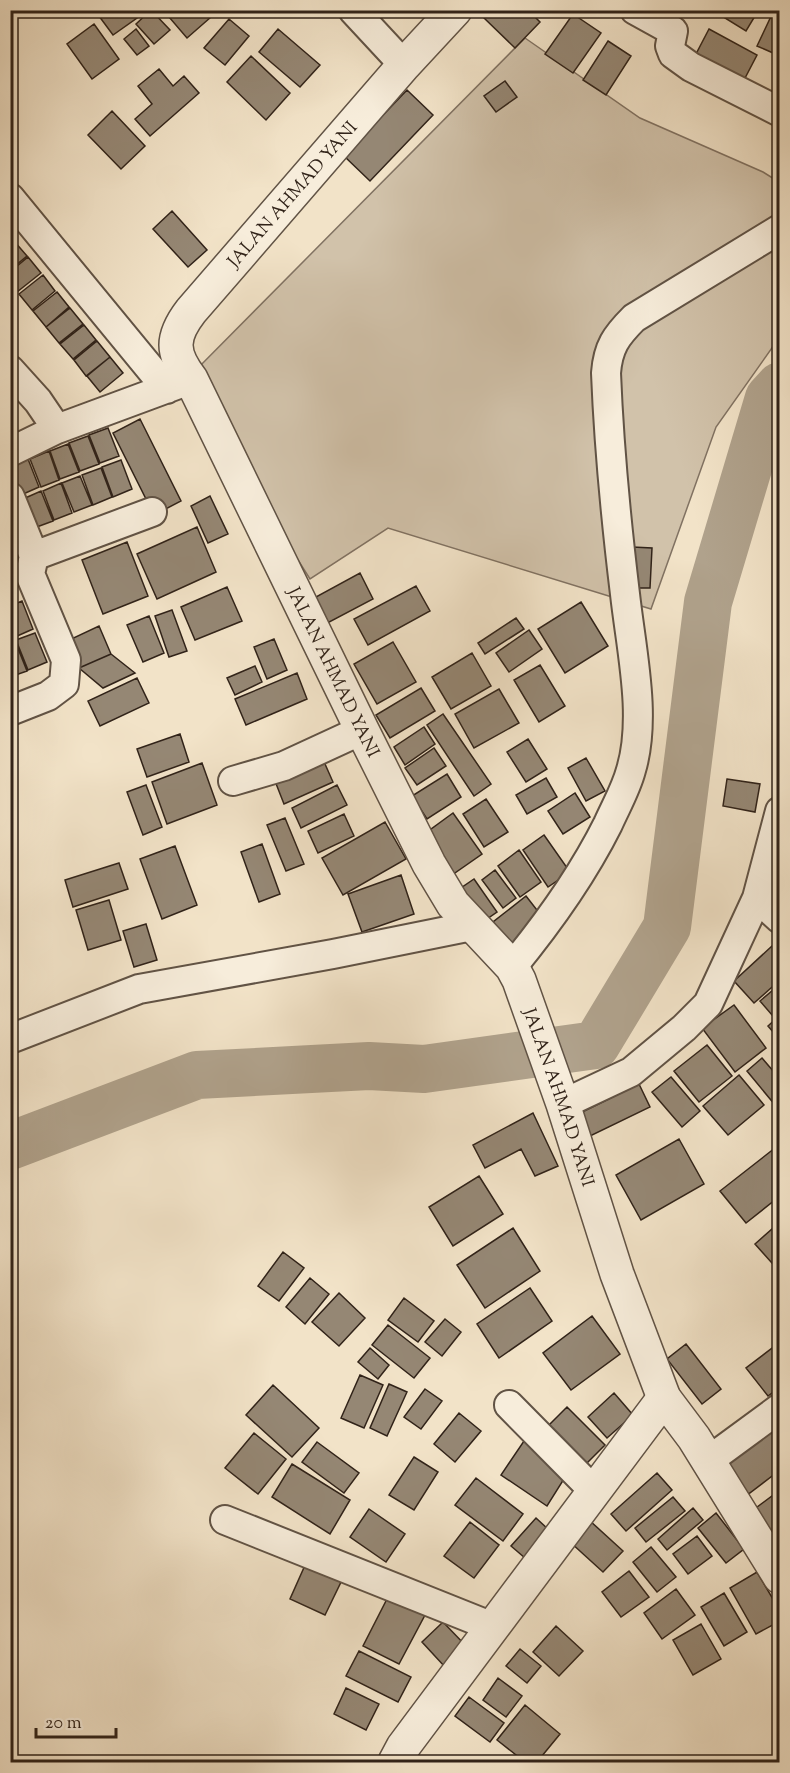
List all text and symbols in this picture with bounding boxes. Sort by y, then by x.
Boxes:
street label: JALAN AHMAD YANI [222,116,365,275]
street label: JALAN AHMAD YANI [279,582,385,763]
street label: JALAN AHMAD YANI [515,1004,600,1190]
scale bar [36,1701,116,1739]
text: 20 m [45,1711,82,1737]

